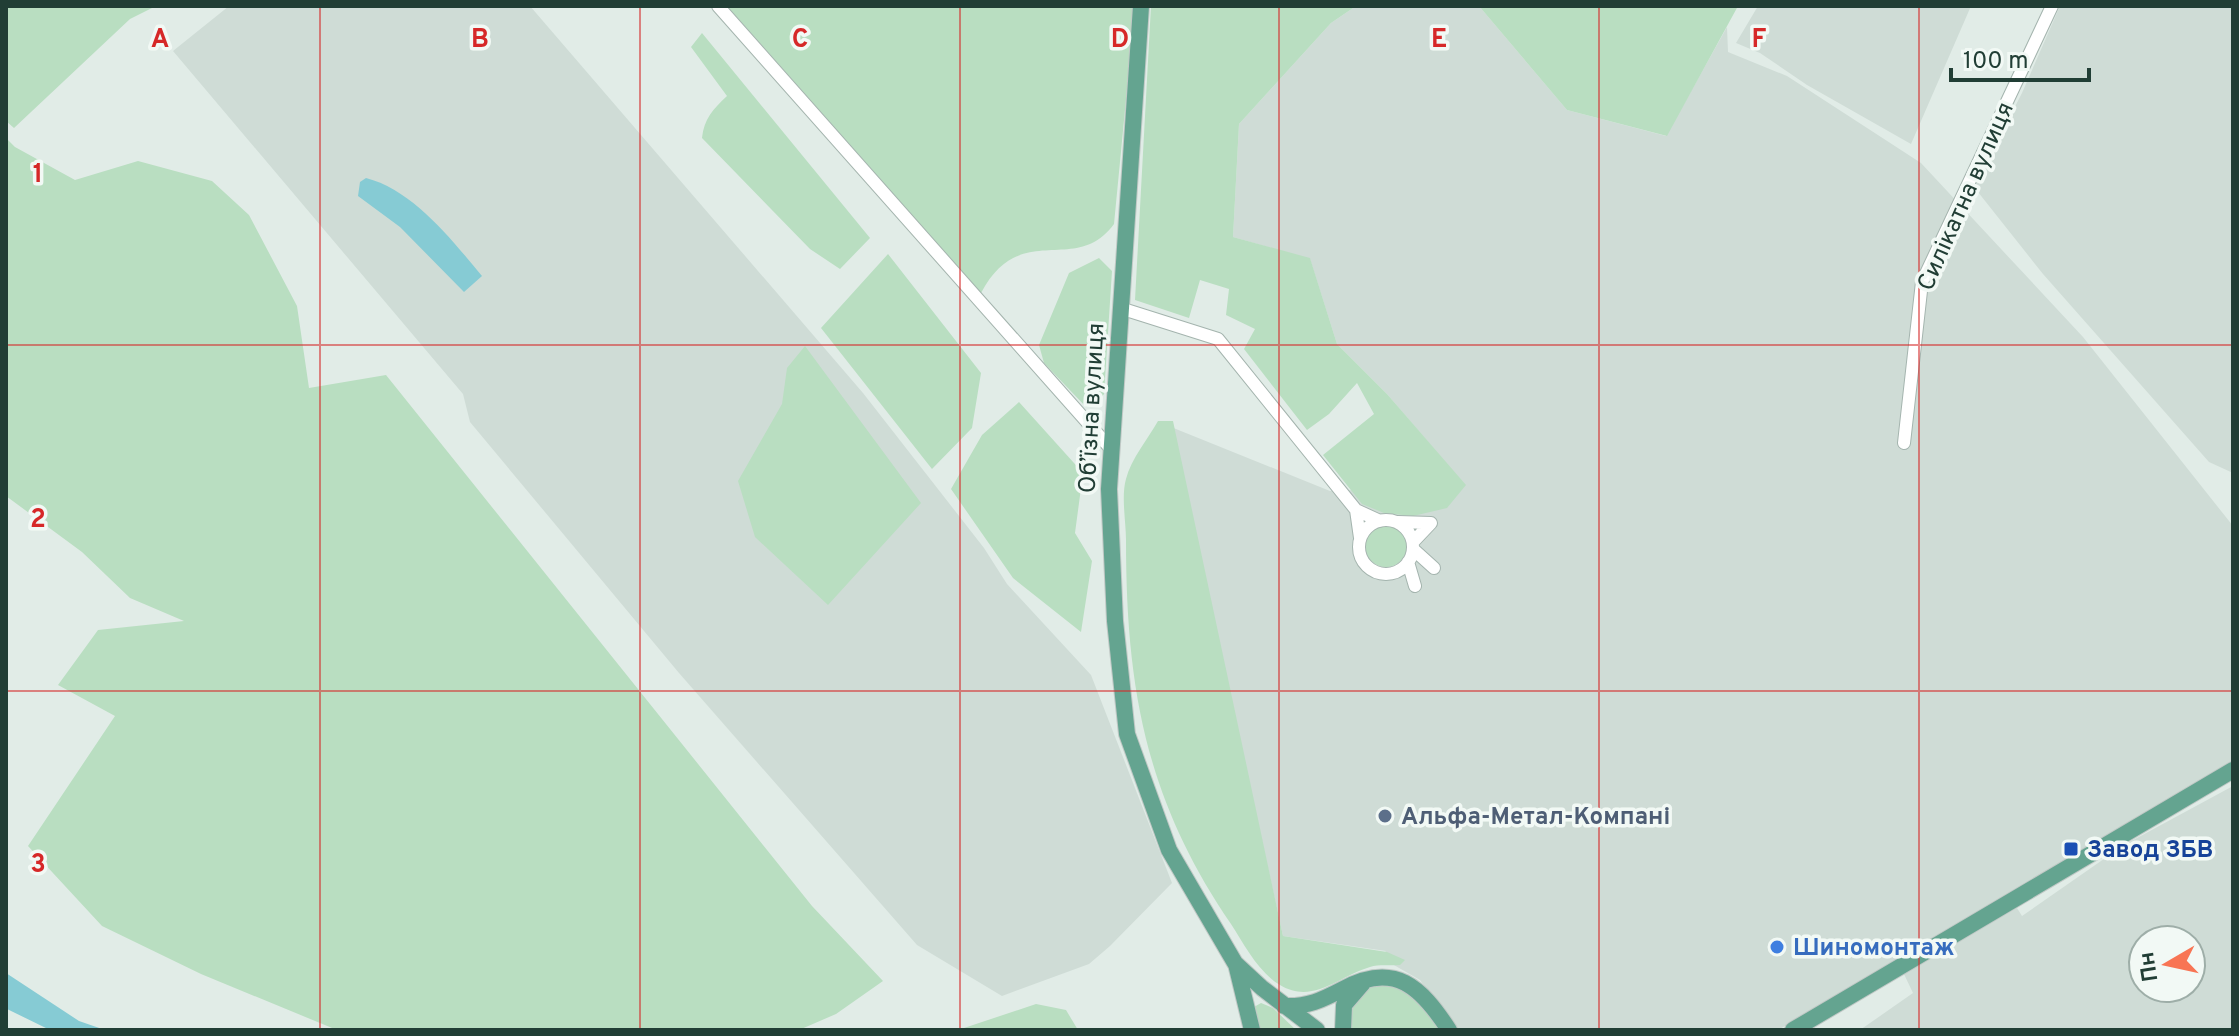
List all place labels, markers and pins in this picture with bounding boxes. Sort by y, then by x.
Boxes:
place label: Альфа-Метал-Компані [1401,803,1670,833]
marker: Альфа-Метал-Компані [1376,807,1394,825]
place label: Завод ЗБВ [2087,836,2213,866]
marker: Завод ЗБВ [2062,840,2080,858]
place label: Шиномонтаж [1793,934,1955,964]
marker: Шиномонтаж [1768,938,1786,956]

